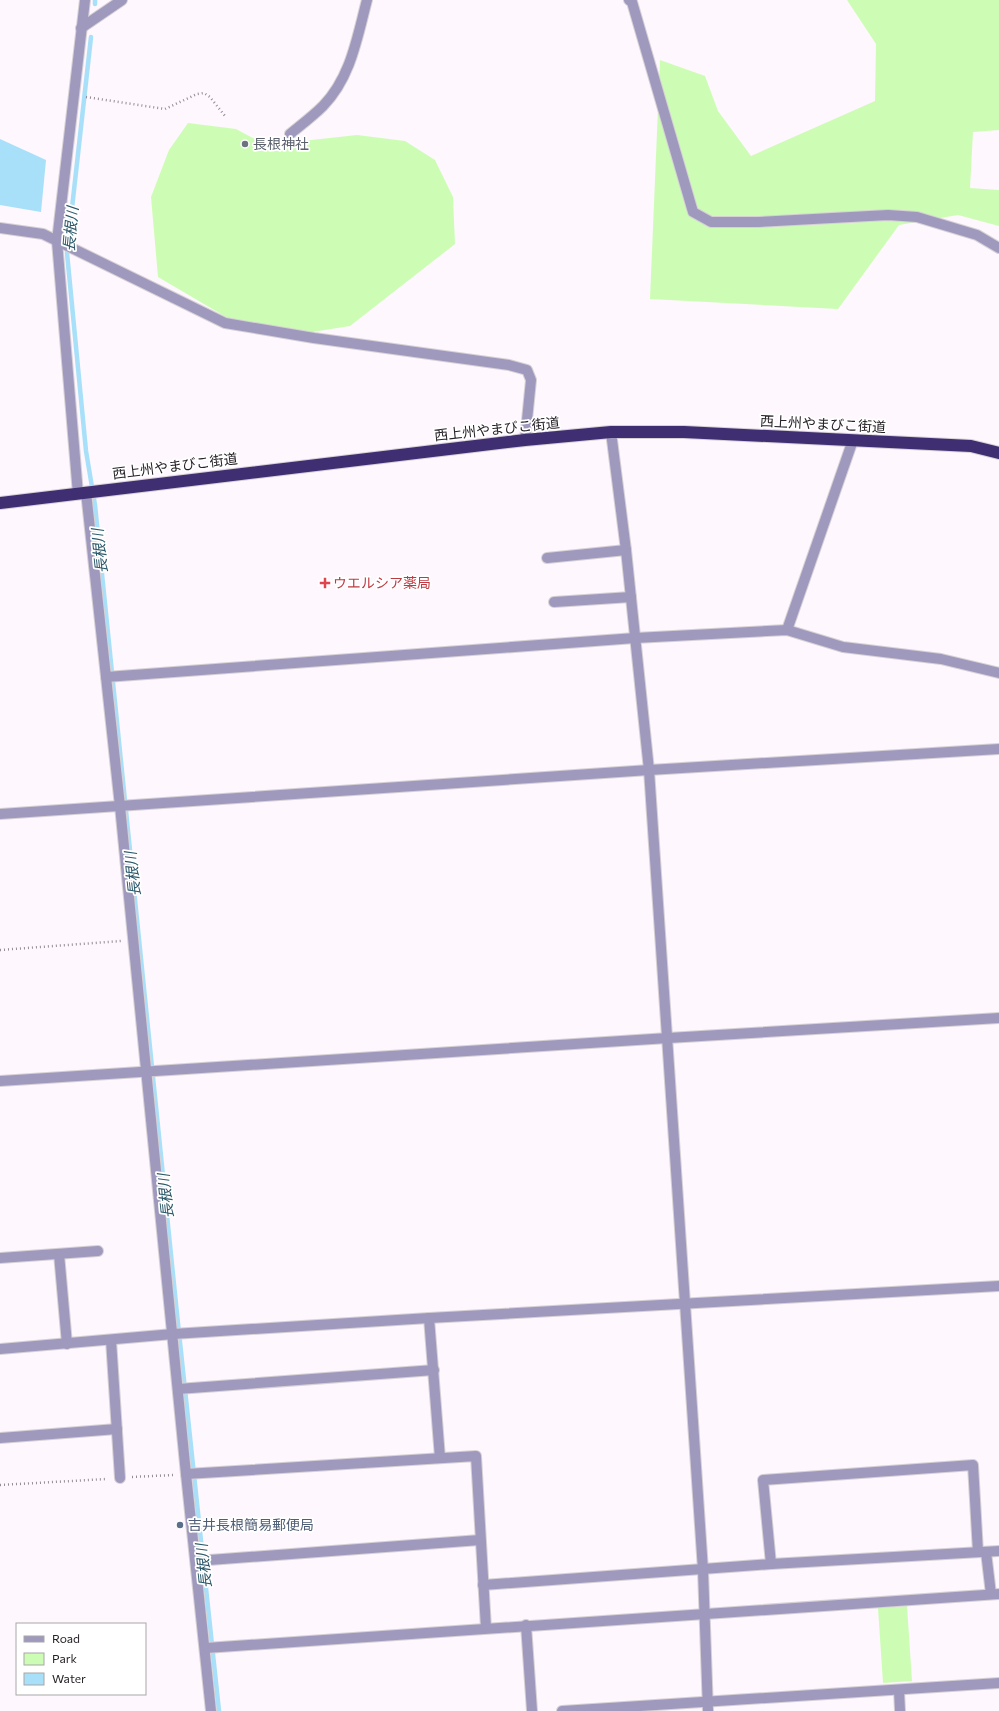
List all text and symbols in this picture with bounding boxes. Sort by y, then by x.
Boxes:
place label: 長根神社 [253,135,309,152]
marker: 長根神社 [240,139,250,149]
water label: 長根川 [59,204,81,252]
street label: 西上州やまびこ街道 [760,412,886,435]
street label: 西上州やまびこ街道 [433,413,560,444]
street label: 西上州やまびこ街道 [111,449,239,482]
water label: 長根川 [87,526,110,574]
place label: ウエルシア薬局 [333,574,431,591]
marker: ウエルシア薬局 [320,578,330,588]
water label: 長根川 [120,849,143,897]
water label: 長根川 [153,1171,176,1219]
place label: 吉井長根簡易郵便局 [188,1516,314,1533]
marker: 吉井長根簡易郵便局 [175,1520,185,1530]
water label: 長根川 [191,1541,214,1589]
legend [16,1623,146,1695]
text: Road [52,1631,80,1645]
text: Park [52,1651,78,1665]
text: Water [52,1671,86,1685]

